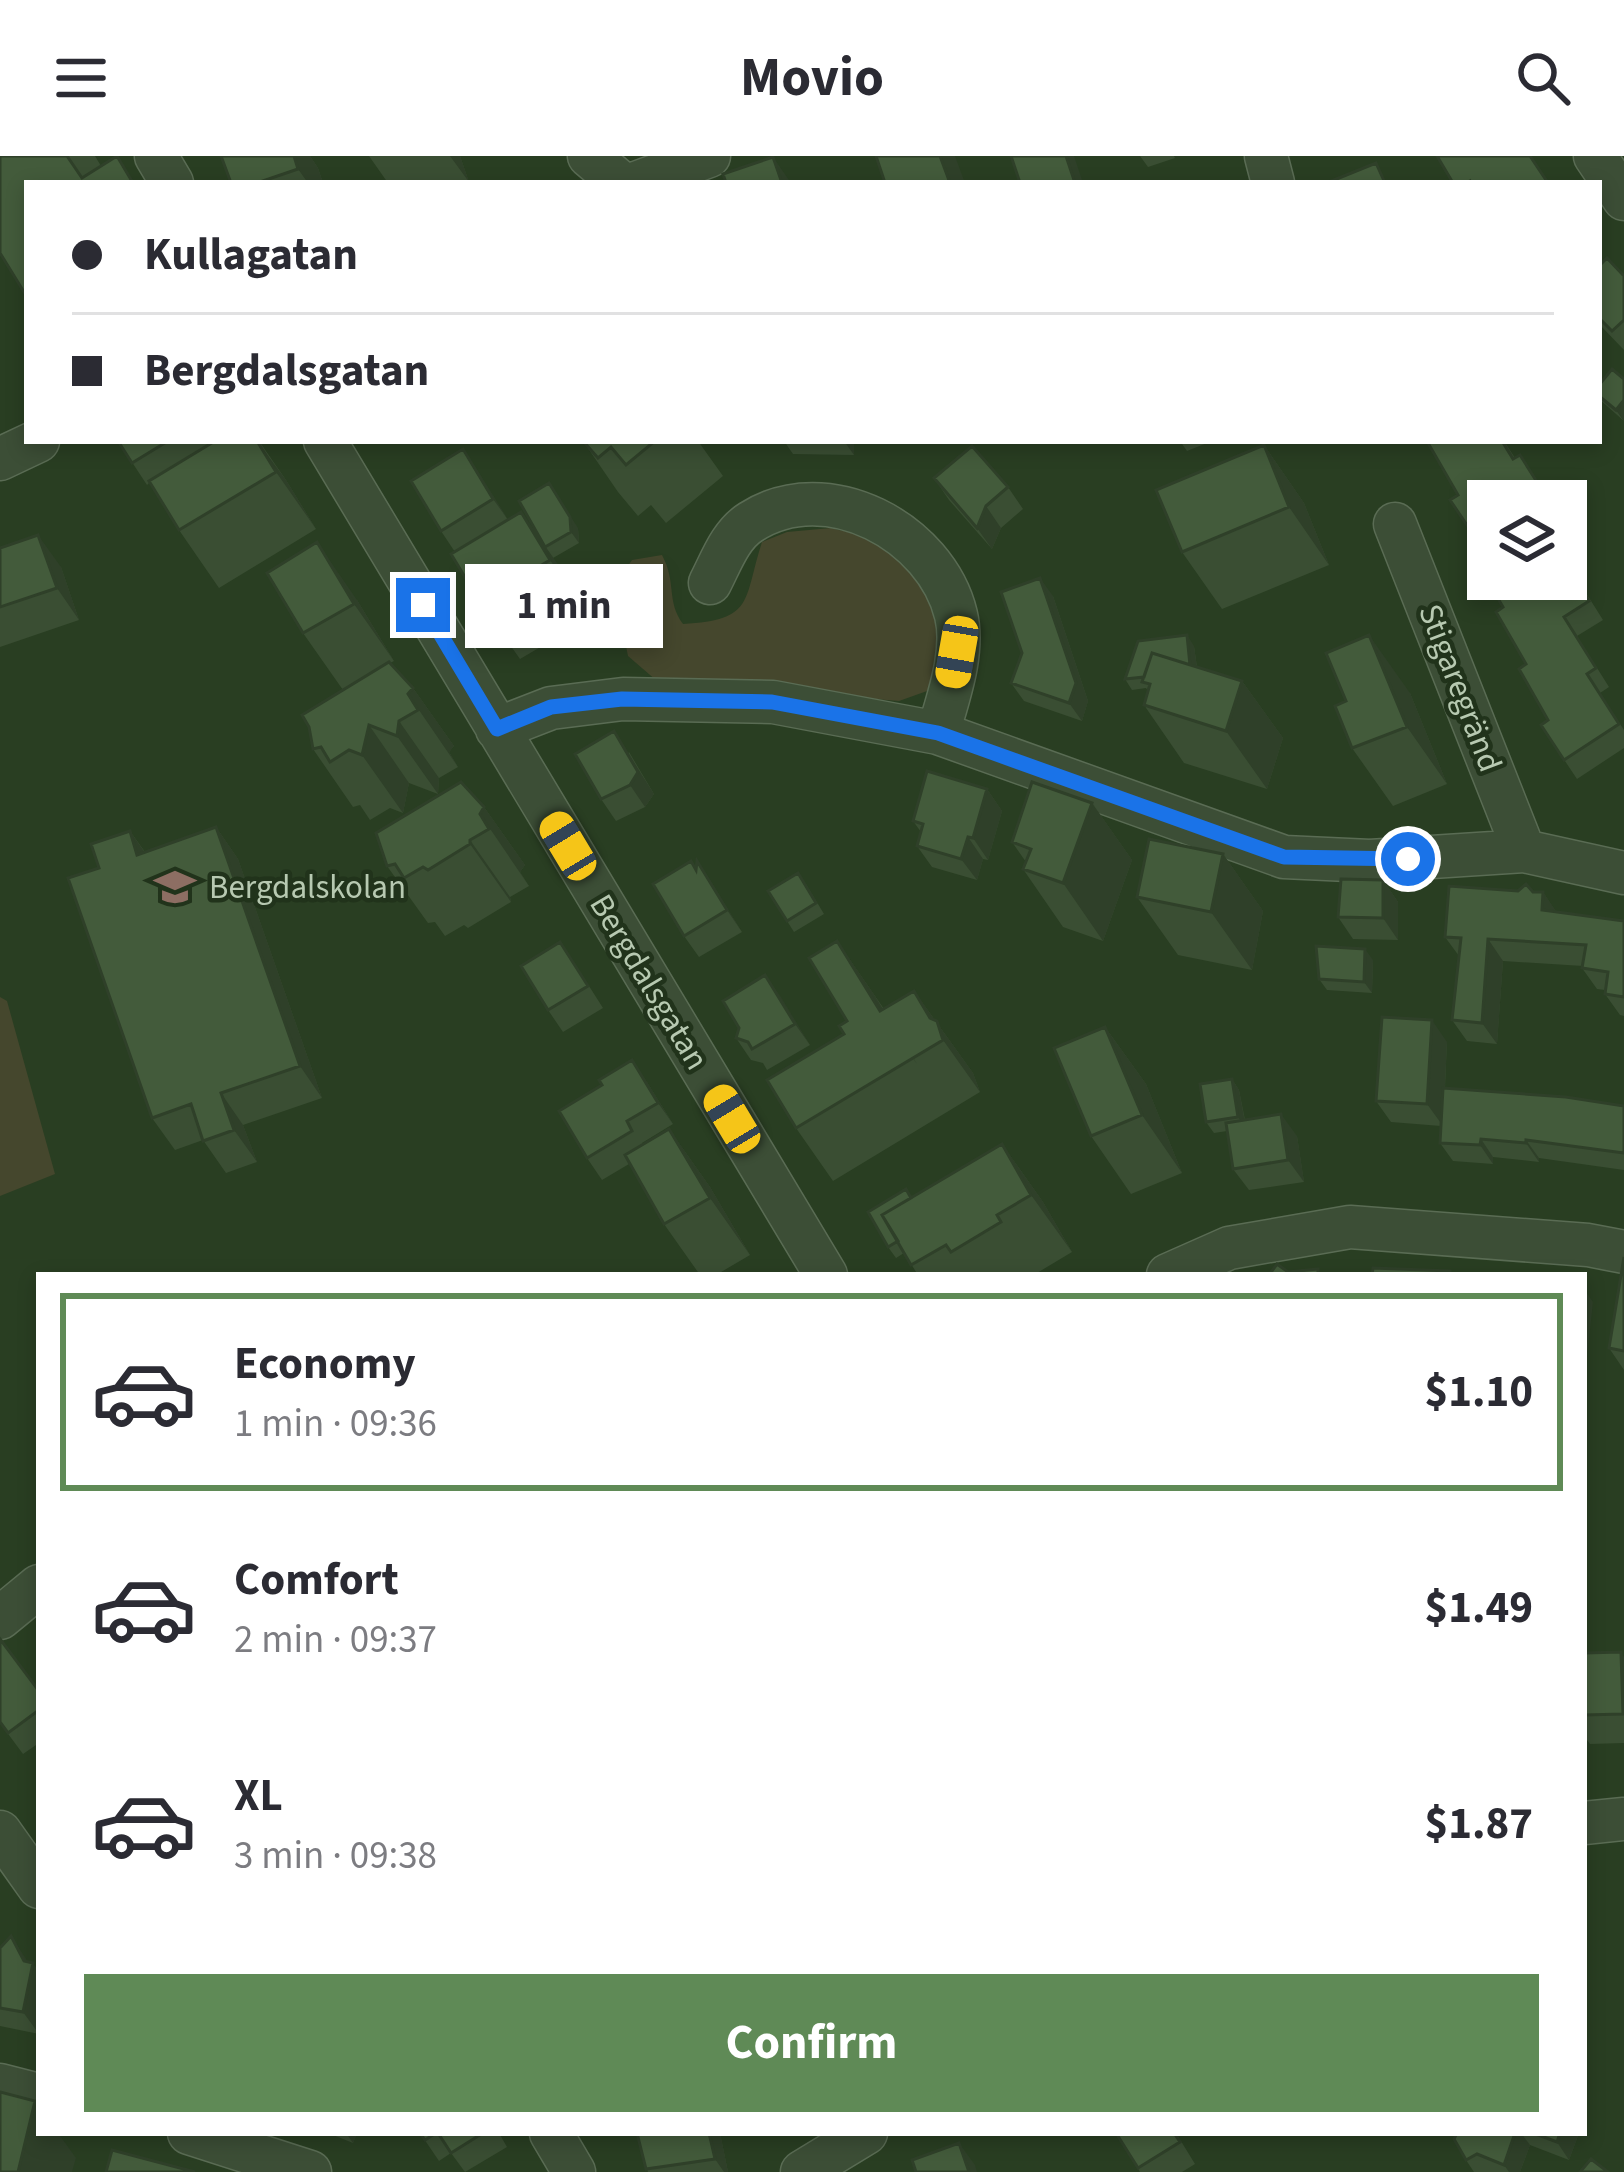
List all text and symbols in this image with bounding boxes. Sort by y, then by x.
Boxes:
text: Movio [740,40,884,117]
icon: menu [48,45,114,111]
icon: search [1510,45,1576,111]
text: Kullagatan [144,223,358,287]
text: Bergdalsgatan [144,339,429,403]
map controls [1467,480,1587,600]
button: layers [1467,480,1587,600]
callout: 1 min [465,563,663,647]
route end [396,578,450,632]
text: 1 min [517,578,611,634]
street label: Stigaregränd [1406,597,1514,779]
car [933,613,981,691]
car [534,806,602,886]
route start [1381,832,1435,886]
school or university icon: Bergdalskolan [152,864,198,910]
place label: Bergdalskolan [209,864,406,911]
street label: Bergdalsgatan [578,885,720,1079]
car [698,1079,766,1159]
text: Economy [234,1332,416,1396]
icon: car [90,1338,198,1446]
text: $1.10 [1424,1360,1533,1424]
text: 1 min · 09:36 [234,1396,437,1452]
text: Comfort [234,1548,399,1612]
icon: car [90,1554,198,1662]
text: $1.49 [1424,1576,1533,1640]
text: 2 min · 09:37 [234,1612,437,1668]
text: XL [234,1764,283,1828]
icon: car [90,1770,198,1878]
text: $1.87 [1424,1792,1533,1856]
text: 3 min · 09:38 [234,1828,437,1884]
button: Confirm [84,1974,1539,2112]

